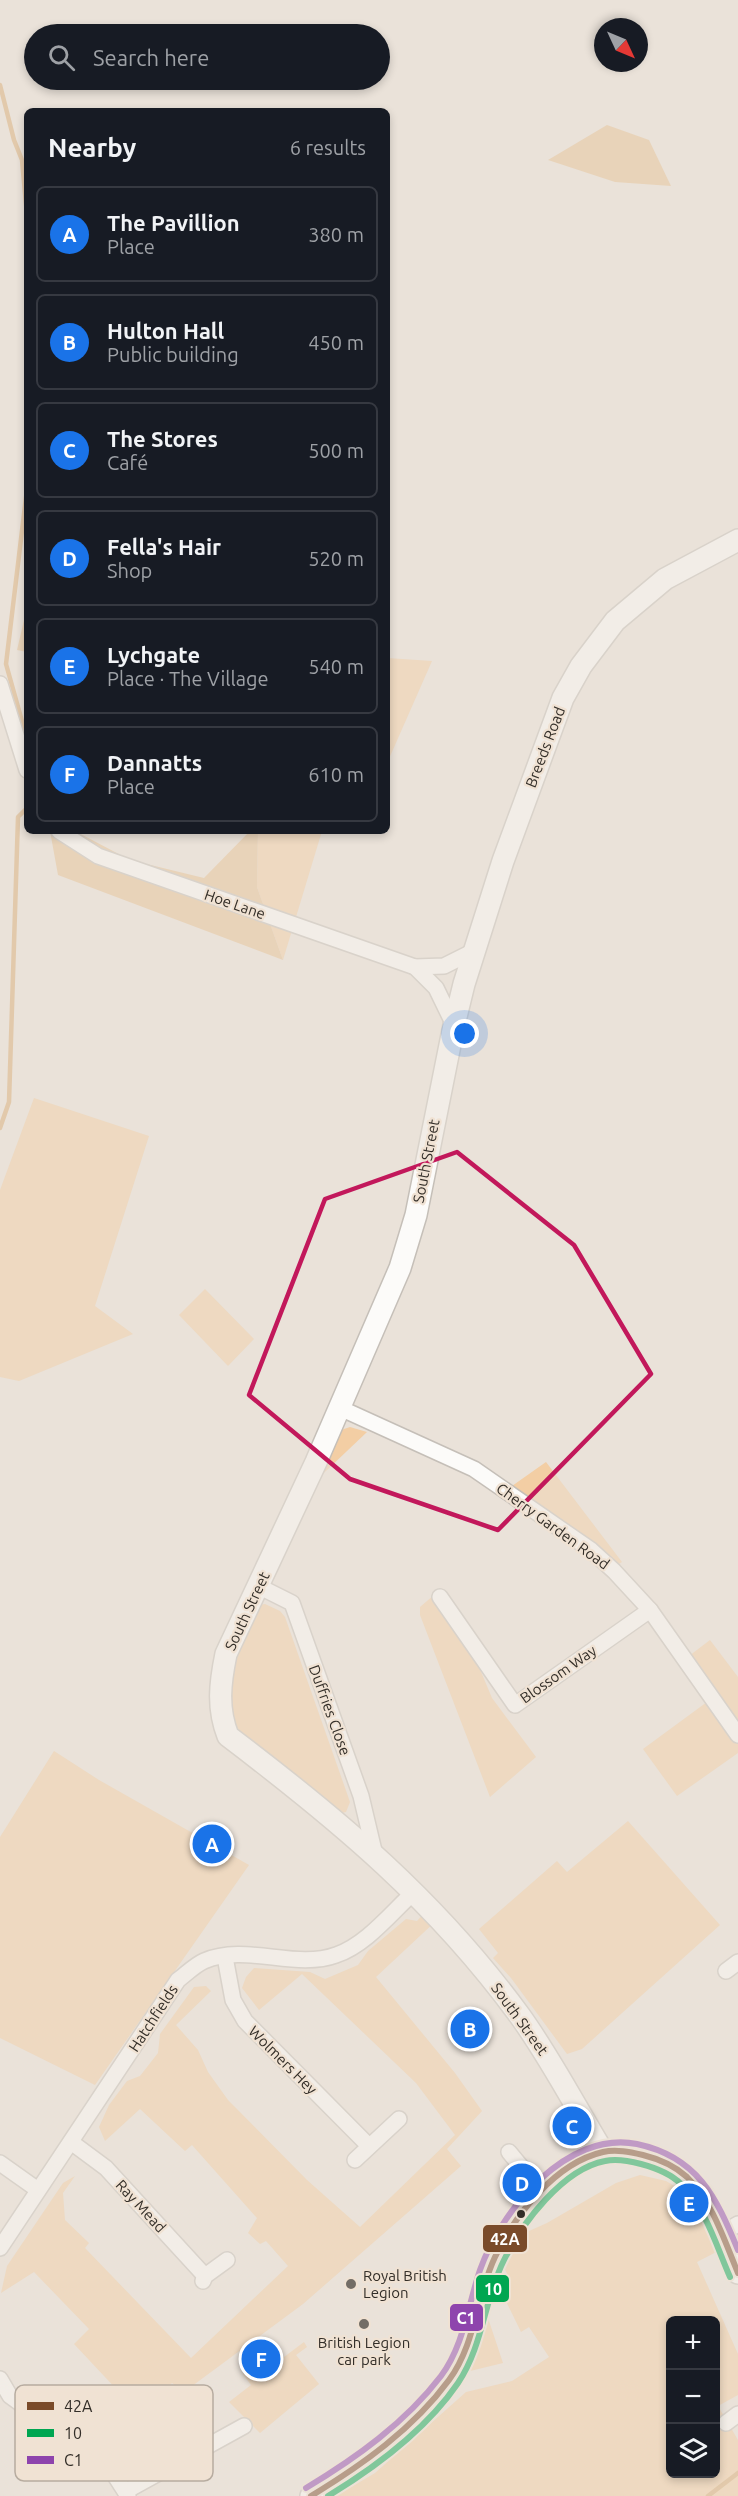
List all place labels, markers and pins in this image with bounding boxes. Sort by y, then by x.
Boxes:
pin: A [192,1822,232,1866]
pin: B [450,2006,490,2052]
pin: C [552,2104,592,2148]
pin: D [502,2160,542,2206]
pin: E [670,2180,708,2226]
unlabelled marker [515,2208,527,2220]
place label: Royal British Legion [363,2267,447,2301]
marker: Royal British Legion [344,2277,358,2291]
marker: British Legion car park [357,2317,371,2331]
place label: British Legion car park [318,2334,410,2368]
pin: F [242,2336,280,2382]

